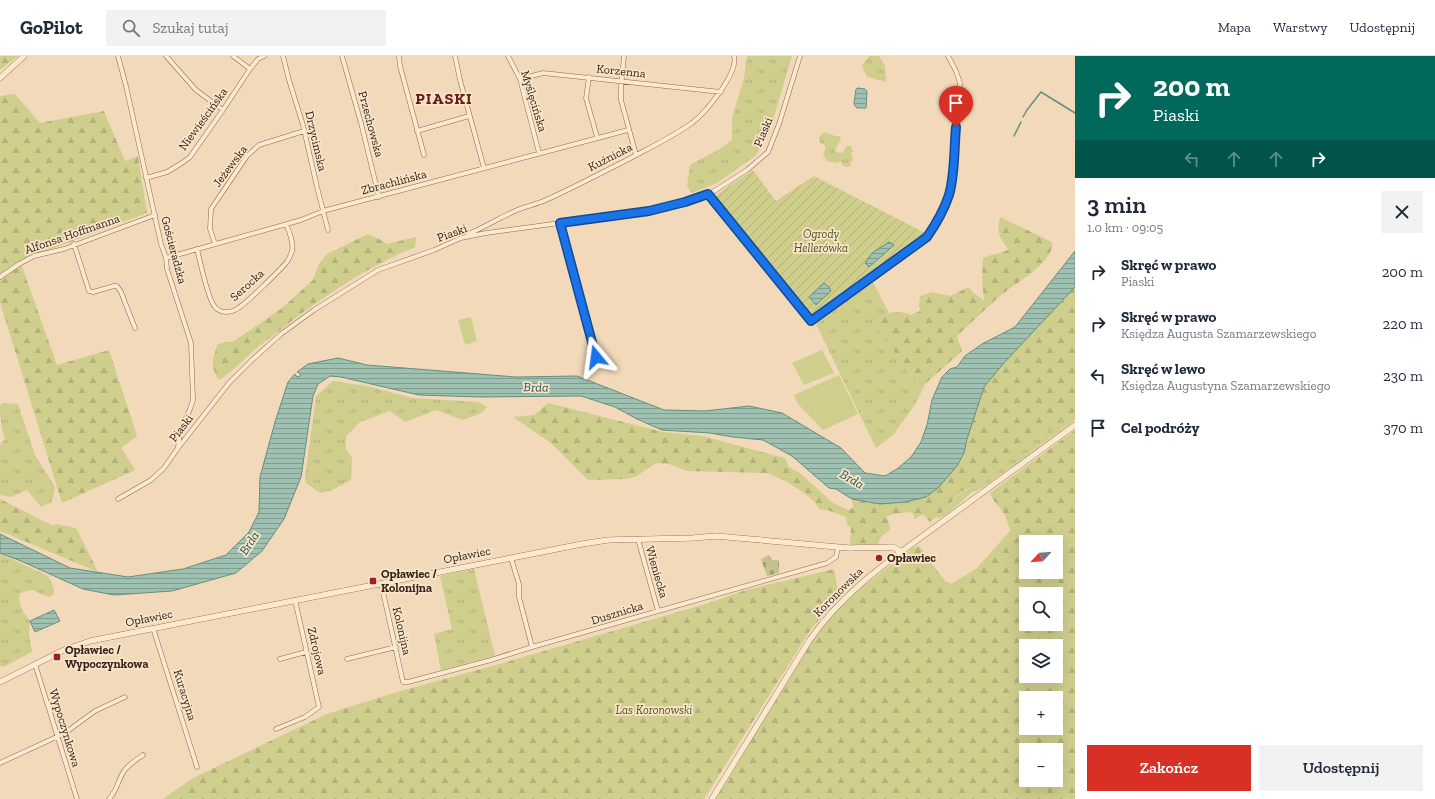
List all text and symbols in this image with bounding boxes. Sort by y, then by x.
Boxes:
search box [106,10,386,46]
text: GoPilot [20,16,82,39]
icon: search [120,17,142,39]
text: Szukaj tutaj [152,19,229,37]
text: Mapa [1218,19,1251,36]
text: Warstwy [1273,19,1327,36]
text: Udostępnij [1349,19,1415,36]
street label: Korzenna [596,61,647,81]
street label: Myślęcińska [518,69,550,134]
text: 200 m [1153,70,1230,103]
icon: right [1087,72,1139,124]
street label: Niewieścińska [176,85,231,153]
pin [939,86,973,127]
street label: Przechowska [355,89,387,159]
district label: PIASKI [415,89,473,108]
icon: arrive [945,92,967,114]
text: Piaski [1153,104,1199,126]
street label: Drzycimska [302,109,330,173]
street label: Piaski [751,114,776,149]
street label: Kuźnicka [586,140,635,174]
street label: Jeżewska [210,142,250,189]
icon: left [1181,148,1203,170]
icon: ahead [1223,148,1245,170]
icon: ahead [1265,148,1287,170]
icon: right [1307,148,1329,170]
street label: Zbrachlińska [360,166,428,197]
text: 3 min [1087,190,1146,219]
button: close [1381,191,1423,233]
street label: Alfonsa Hoffmanna [23,211,122,257]
street label: Gościeradzka [158,215,190,285]
text: 1.0 km · 09:05 [1087,220,1163,235]
street label: Piaski [435,221,470,245]
park label: Ogrody Hellerówka [794,227,848,255]
text: Skręć w prawo [1121,256,1216,274]
icon: right [1087,261,1109,283]
text: 200 m [1382,263,1423,281]
street label: Serocka [227,266,267,304]
text: Piaski [1121,274,1154,289]
text: Skręć w prawo [1121,308,1216,326]
icon: right [1087,313,1109,335]
text: 220 m [1383,315,1423,333]
text: Księdza Augusta Szamarzewskiego [1121,326,1316,341]
position arrow [575,336,617,378]
text: Skręć w lewo [1121,360,1205,378]
icon: left [1087,365,1109,387]
text: 230 m [1383,367,1423,385]
text: Księdza Augustyna Szamarzewskiego [1121,378,1331,393]
water label: Brda [523,379,549,395]
street label: Piaski [166,411,196,444]
icon: arrive [1087,417,1109,439]
text: Cel podróży [1121,419,1199,437]
text: 370 m [1384,419,1423,437]
water label: Brda [837,466,867,492]
water label: Brda [236,528,262,558]
north arrow [1019,535,1063,579]
map controls [1019,535,1063,787]
street label: Opławiec [442,543,492,566]
street label: Wieniecka [643,544,671,600]
place label: Opławiec [887,551,936,565]
marker: Opławiec [874,553,884,563]
street label: Koronowska [810,564,866,620]
place label: Opławiec / Kolonijna [381,567,437,596]
marker: Opławiec / Kolonijna [368,576,378,586]
button: search [1019,587,1063,631]
street label: Dusznicka [589,598,645,628]
street label: Opławiec [124,606,174,629]
street label: Kolonijna [389,606,414,657]
street label: Zdrojowa [304,626,329,677]
button: layers [1019,639,1063,683]
place label: Opławiec / Wypoczynkowa [65,643,149,671]
marker: Opławiec / Wypoczynkowa [52,652,62,662]
street label: Kuracyjna [170,668,199,723]
street label: Wypoczynkowa [46,687,84,769]
button: + [1019,691,1063,735]
park label: Las Koronowski [616,703,692,717]
button: − [1019,743,1063,787]
button: Zakończ [1087,745,1251,791]
button: Udostępnij [1259,745,1423,791]

